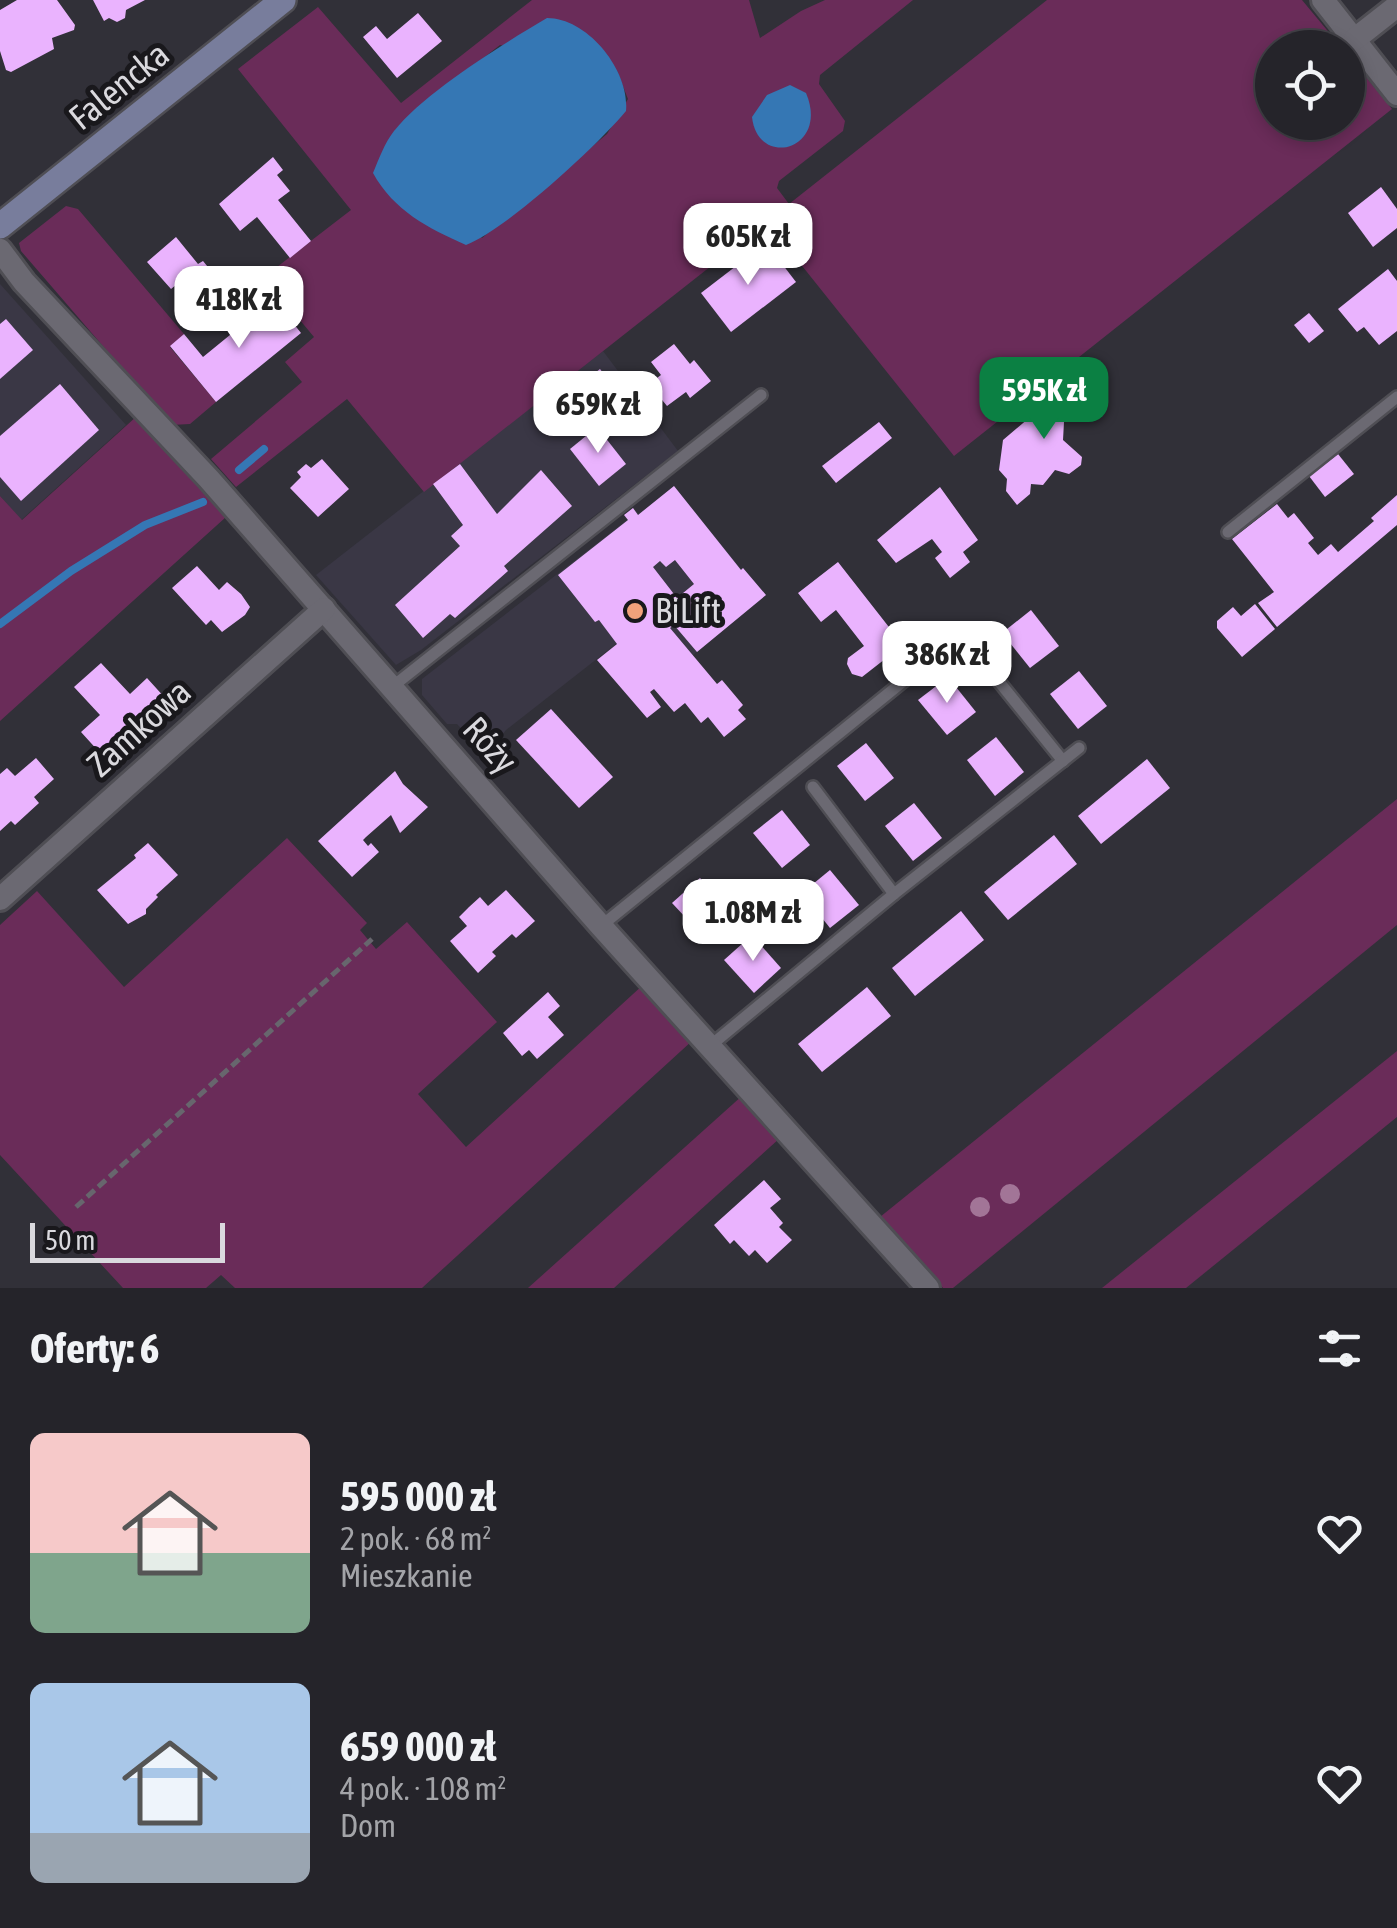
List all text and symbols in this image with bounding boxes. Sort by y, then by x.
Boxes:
map controls [1255,30,1365,140]
button: locate [1255,30,1365,140]
street label: Falencka [61,33,176,137]
pin: 605K zł [656,203,840,288]
text: 605K zł [705,217,791,254]
pin: 418K zł [147,266,331,351]
text: 418K zł [196,280,282,317]
pin: 595K zł [952,357,1136,442]
pin: 659K zł [506,371,690,456]
text: 595K zł [1001,371,1087,408]
text: 659K zł [555,385,641,422]
place label: BiLift [655,590,721,630]
marker: BiLift [624,600,646,622]
pin: 386K zł [855,621,1039,706]
text: 386K zł [904,635,990,672]
street label: Zamkowa [79,671,198,784]
street label: Róży [456,708,526,780]
pin: 1.08M zł [650,879,856,964]
text: 1.08M zł [705,893,801,930]
scale bar [30,1218,225,1262]
text: 50 m [45,1224,95,1256]
icon: filters [1312,1321,1367,1376]
text: Oferty: 6 [30,1324,160,1372]
text: 595 000 zł [340,1472,496,1520]
icon: home [110,1473,230,1593]
icon: heart [1312,1506,1367,1561]
text: 2 pok. · 68 m² [340,1520,492,1557]
text: Mieszkanie [340,1557,473,1594]
text: 659 000 zł [340,1722,496,1770]
icon: home [110,1723,230,1843]
icon: heart [1312,1756,1367,1811]
text: 4 pok. · 108 m² [340,1770,507,1807]
text: Dom [340,1807,396,1844]

